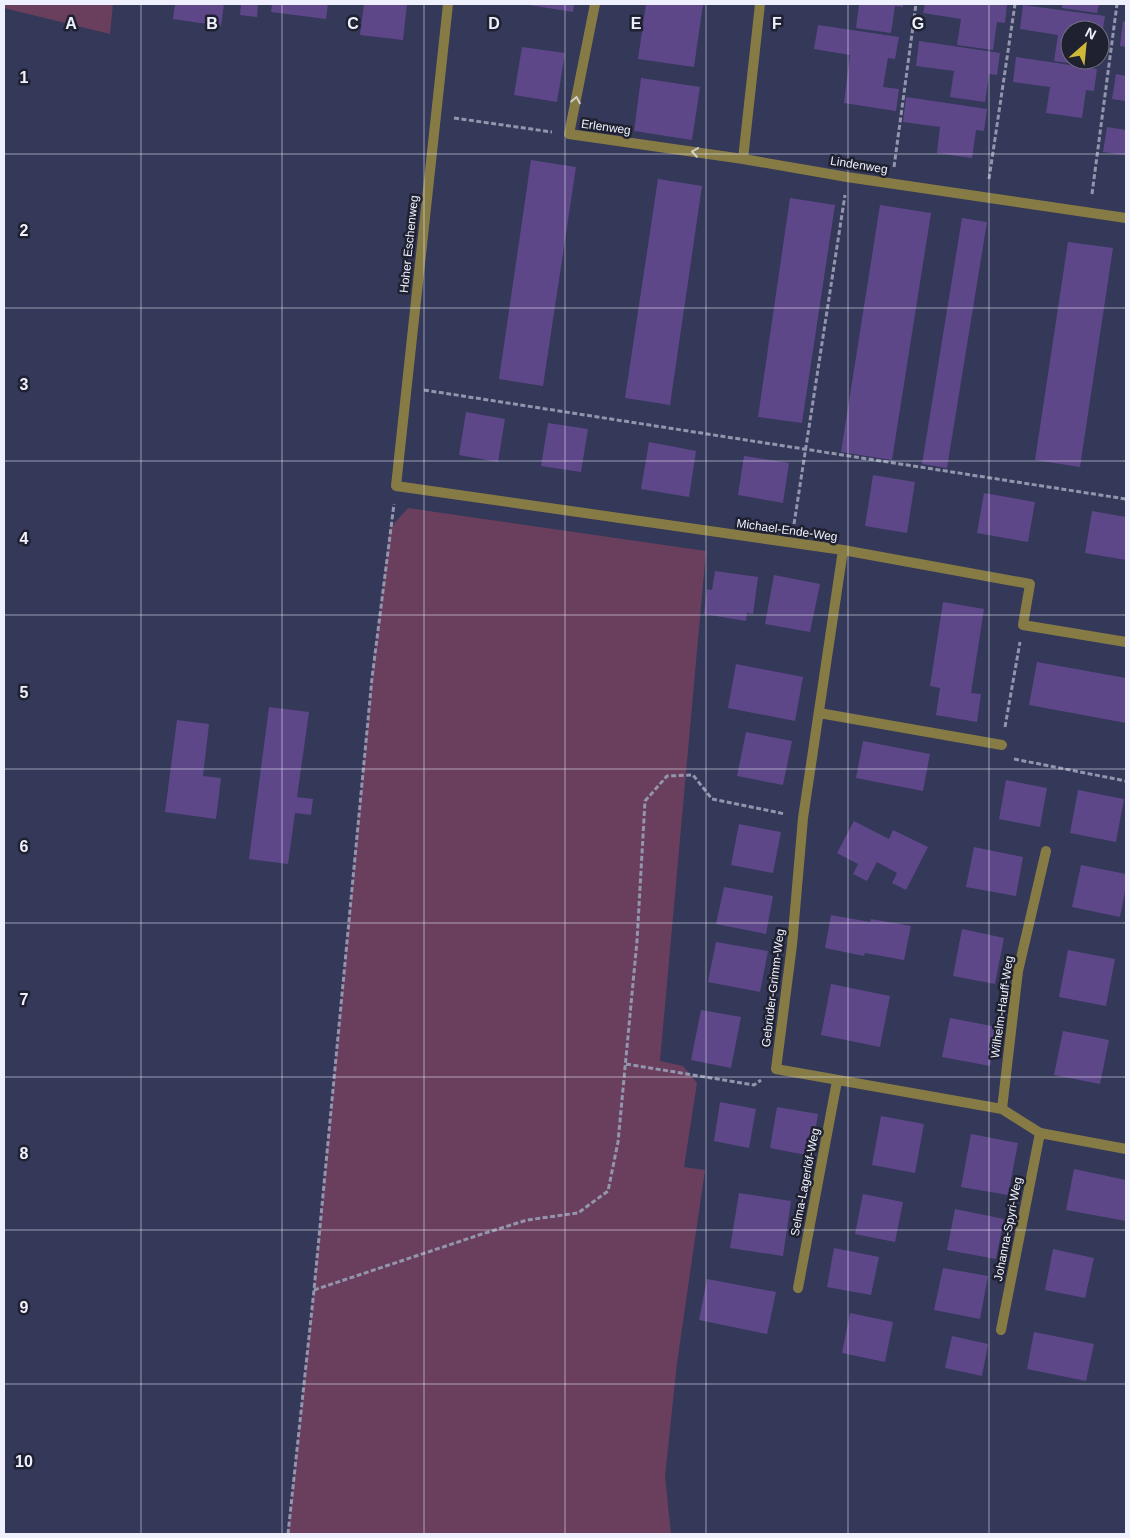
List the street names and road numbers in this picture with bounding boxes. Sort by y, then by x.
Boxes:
street label: Erlenweg [580,117,632,137]
street label: Lindenweg [829,154,889,176]
street label: Hoher Eschenweg [397,195,421,293]
street label: Michael-Ende-Weg [736,516,838,544]
street label: Gebrüder-Grimm-Weg [759,928,787,1048]
street label: Wilhelm-Hauff-Weg [988,955,1016,1059]
street label: Selma-Lagerlöf-Weg [788,1127,822,1237]
street label: Johanna-Spyri-Weg [991,1176,1025,1282]

